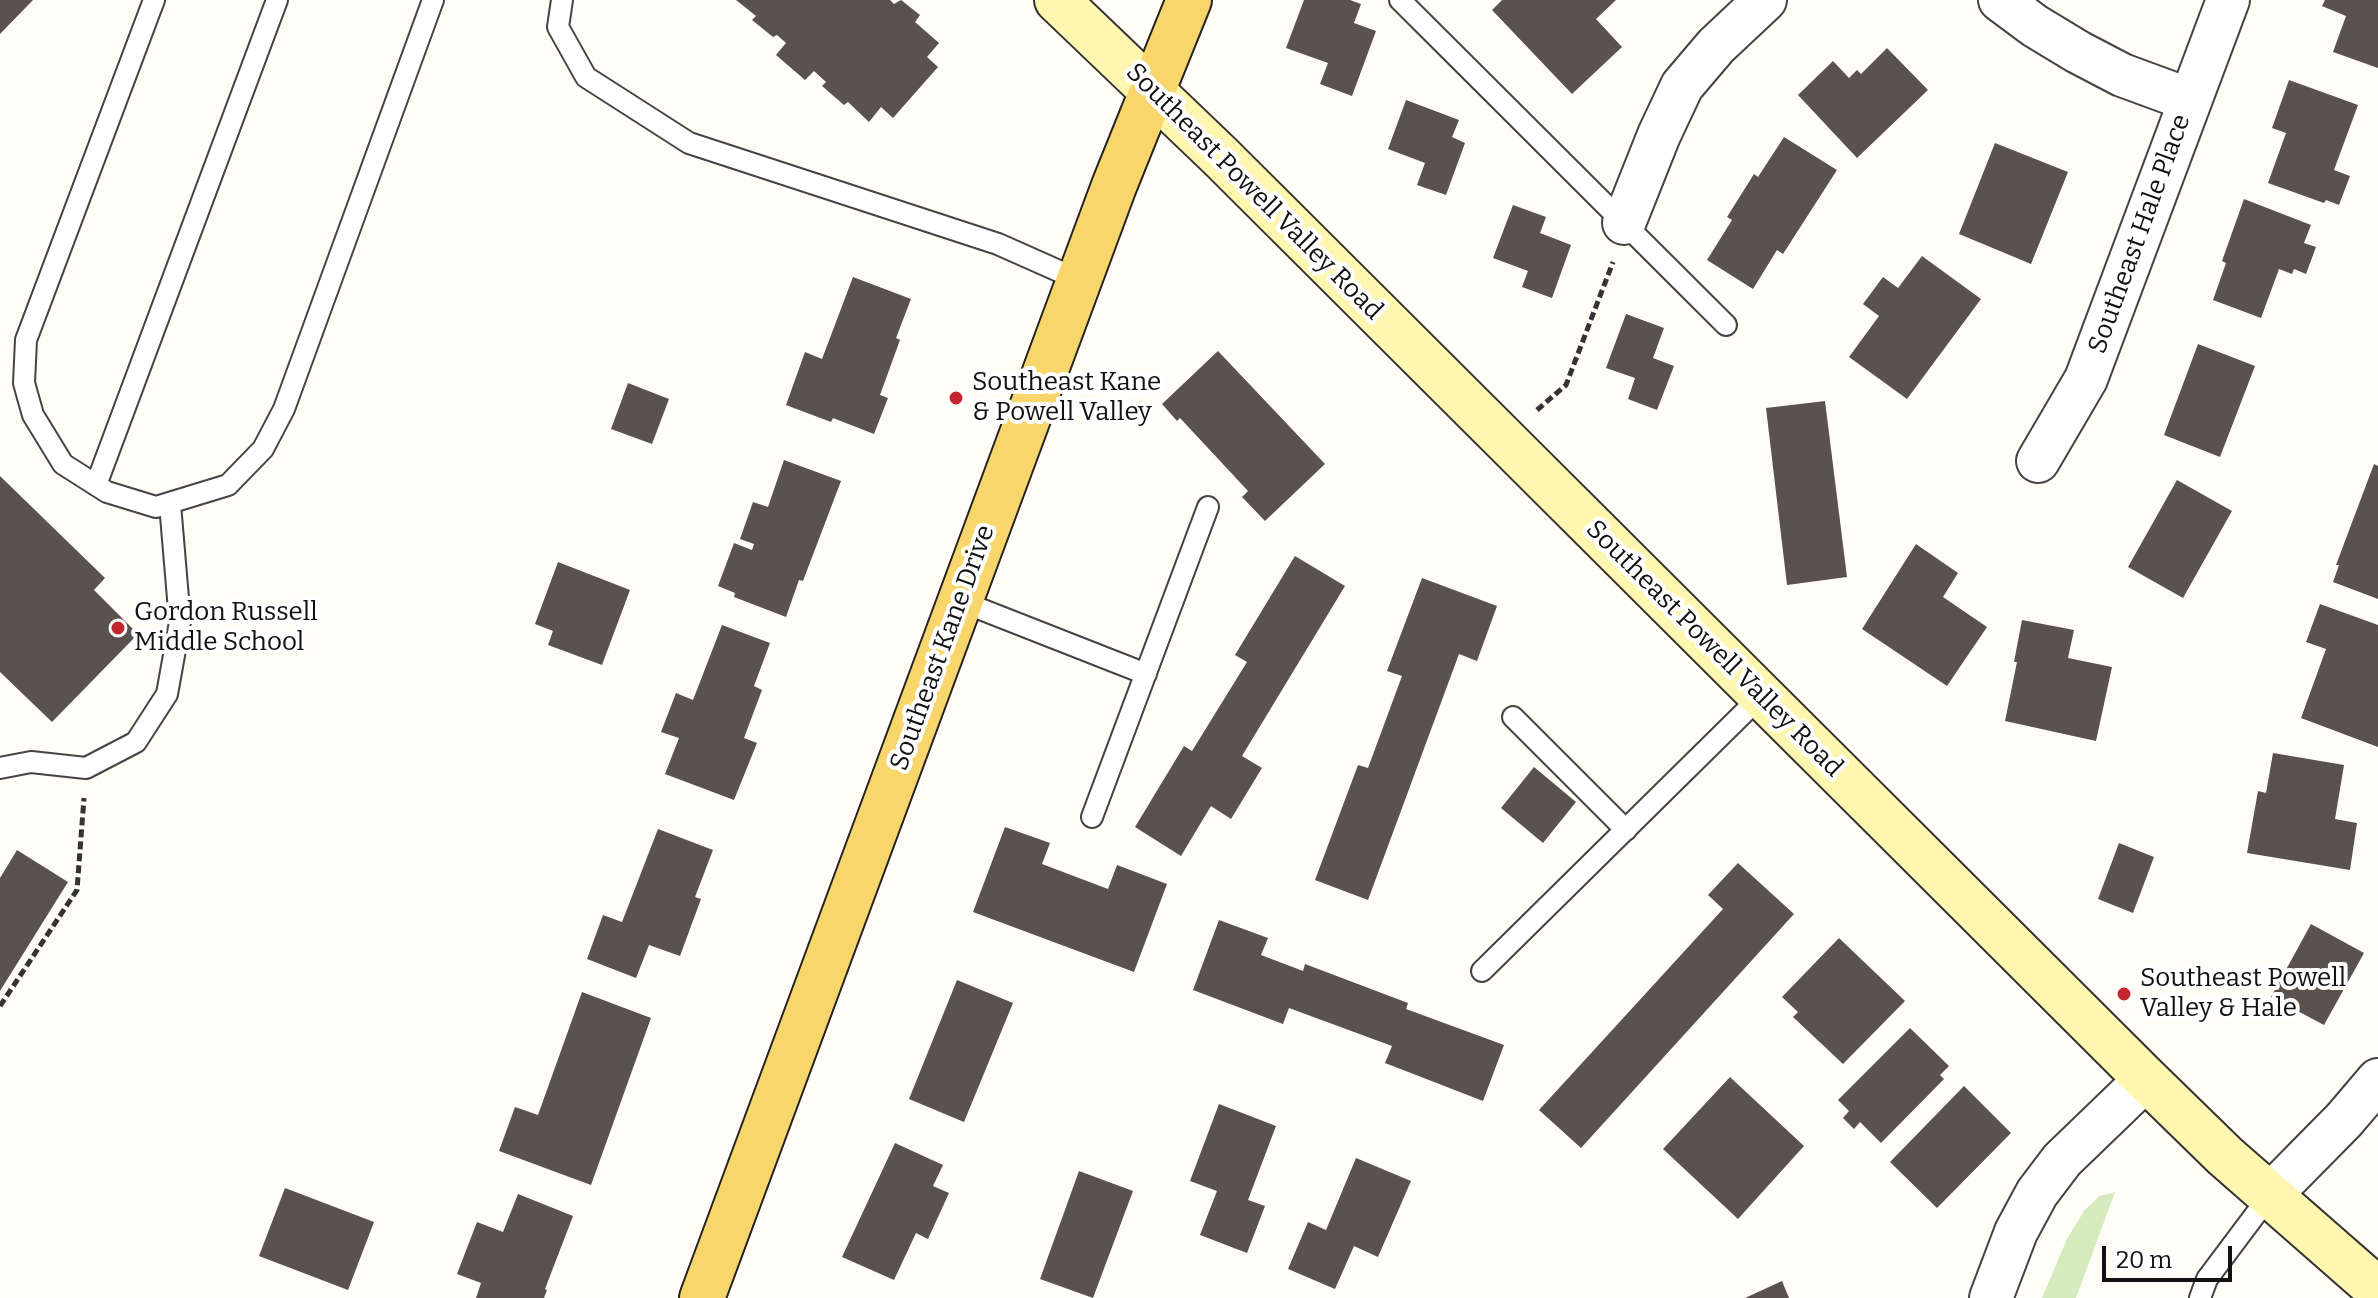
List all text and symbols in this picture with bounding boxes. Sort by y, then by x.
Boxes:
street label: Southeast Powell Valley Road [1119,57,1389,327]
street label: Southeast Hale Place [2082,110,2198,358]
place label: Southeast Kane & Powell Valley [972,367,1161,428]
marker: Southeast Kane & Powell Valley [947,389,965,407]
street label: Southeast Powell Valley Road [1579,514,1849,784]
street label: Southeast Kane Drive [884,521,1002,775]
place label: Gordon Russell Middle School [134,597,318,658]
marker: Gordon Russell Middle School [109,619,127,637]
place label: Southeast Powell Valley & Hale [2140,963,2346,1024]
marker: Southeast Powell Valley & Hale [2115,985,2133,1003]
scale bar [2106,1230,2236,1280]
text: 20 m [2116,1246,2172,1274]

